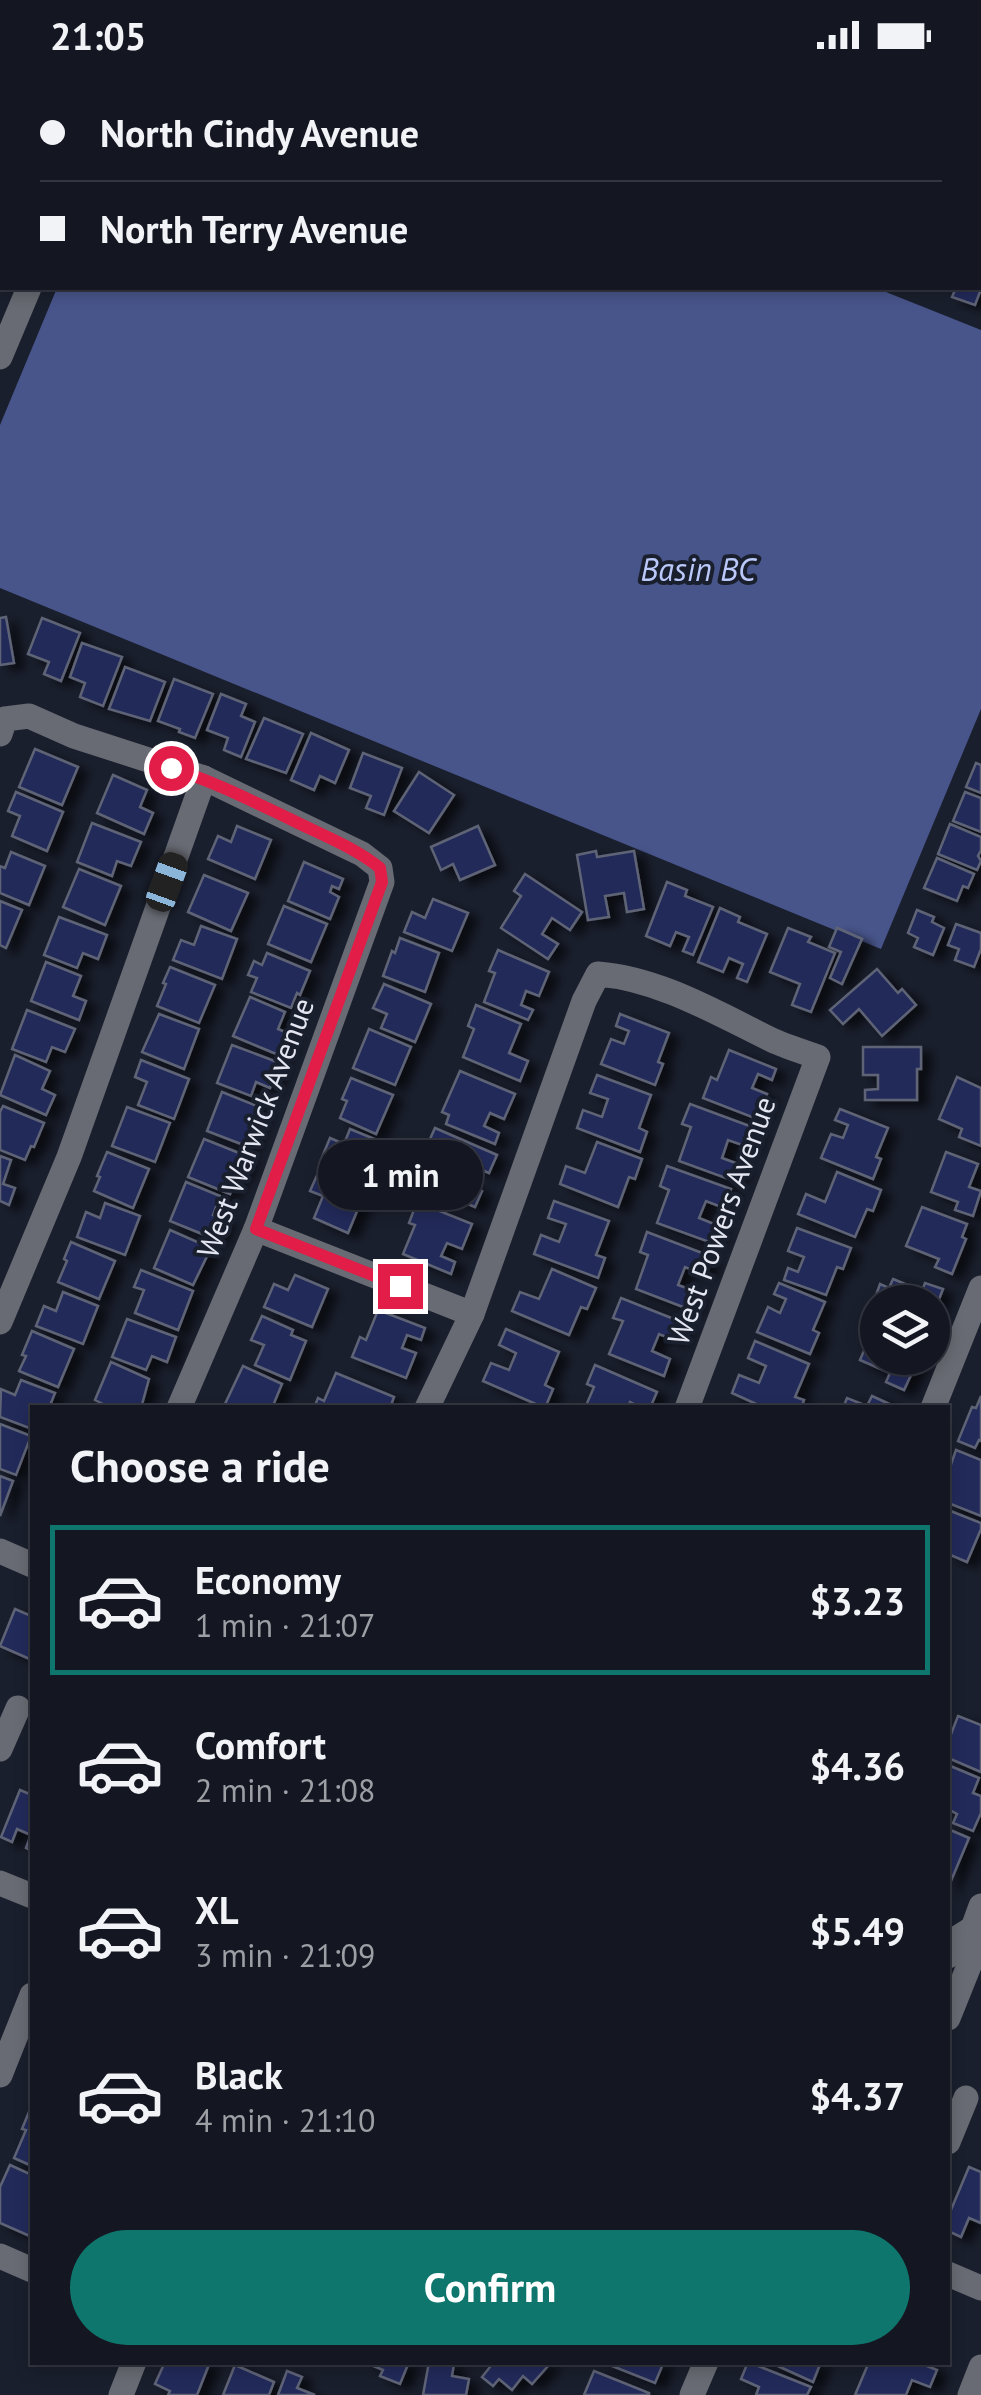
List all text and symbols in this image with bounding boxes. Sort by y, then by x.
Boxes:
text: 21:05 [50,11,146,60]
text: North Cindy Avenue [100,108,419,157]
text: North Terry Avenue [100,204,408,253]
water label: Basin BC [641,548,758,590]
route start [149,746,194,791]
car [143,849,191,915]
street label: West Warwick Avenue [187,992,322,1263]
street label: West Powers Avenue [658,1091,784,1350]
callout: 1 min [318,1141,482,1211]
text: 1 min [361,1154,440,1196]
route end [378,1264,423,1309]
map controls [860,1285,950,1375]
button: layers [860,1285,950,1375]
text: Choose a ride [70,1436,330,1494]
icon: car [75,1555,165,1645]
text: Economy [195,1555,341,1604]
text: $3.23 [809,1576,905,1625]
text: 1 min · 21:07 [195,1604,375,1646]
icon: car [75,1720,165,1810]
text: Comfort [195,1720,326,1769]
text: $4.36 [809,1741,905,1790]
text: 2 min · 21:08 [195,1769,375,1811]
icon: car [75,1885,165,1975]
text: XL [195,1885,239,1934]
text: $5.49 [809,1906,905,1955]
text: 3 min · 21:09 [195,1934,375,1976]
icon: car [75,2050,165,2140]
text: Black [195,2050,283,2099]
text: $4.37 [809,2071,905,2120]
text: 4 min · 21:10 [195,2099,375,2141]
button: Confirm [70,2230,910,2345]

